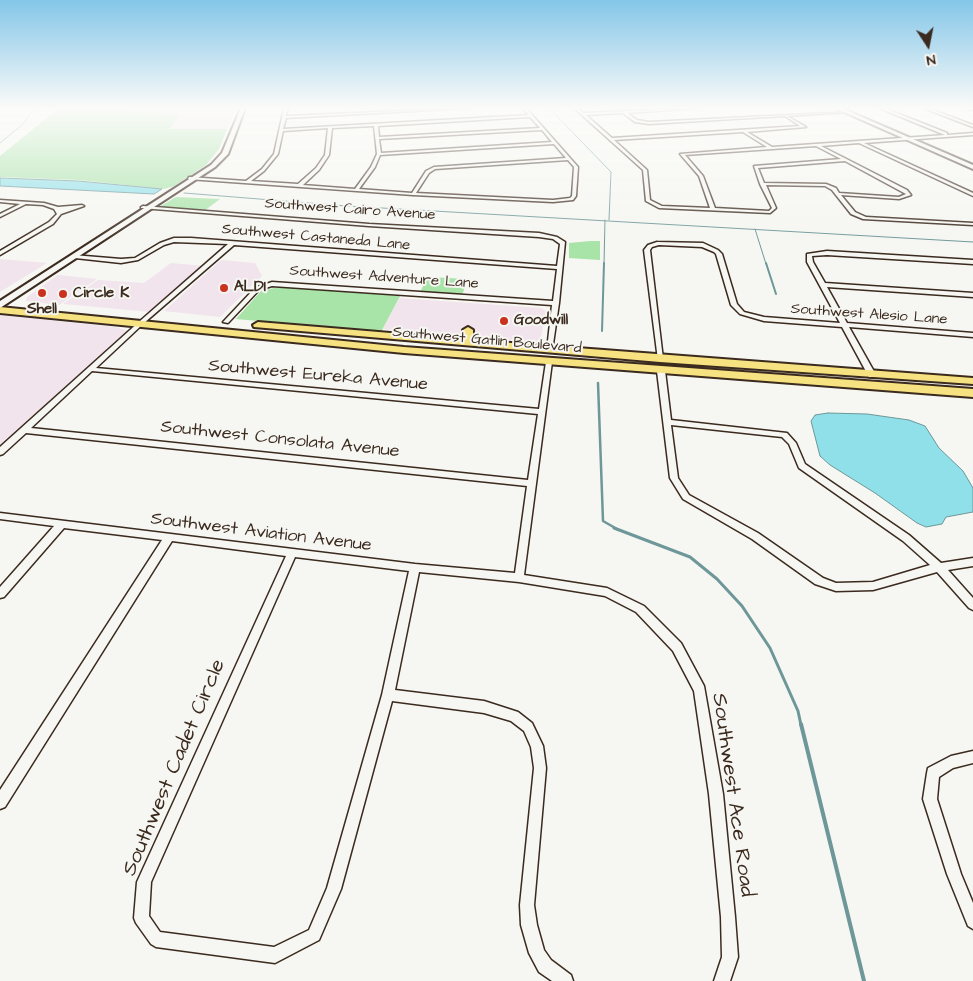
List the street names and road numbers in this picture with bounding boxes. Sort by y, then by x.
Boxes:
street label: Southwest Cairo Avenue [264,195,436,225]
street label: Southwest Castaneda Lane [221,221,411,255]
street label: Southwest Adventure Lane [289,262,479,294]
street label: Southwest Alesio Lane [790,301,948,329]
street label: Southwest Gatlin Boulevard [392,324,582,358]
street label: Southwest Eureka Avenue [207,356,429,396]
street label: Southwest Consolata Avenue [160,417,400,463]
street label: Southwest Aviation Avenue [149,509,373,557]
street label: Southwest Cadet Circle [118,656,232,880]
street label: Southwest Ace Road [705,692,759,898]

